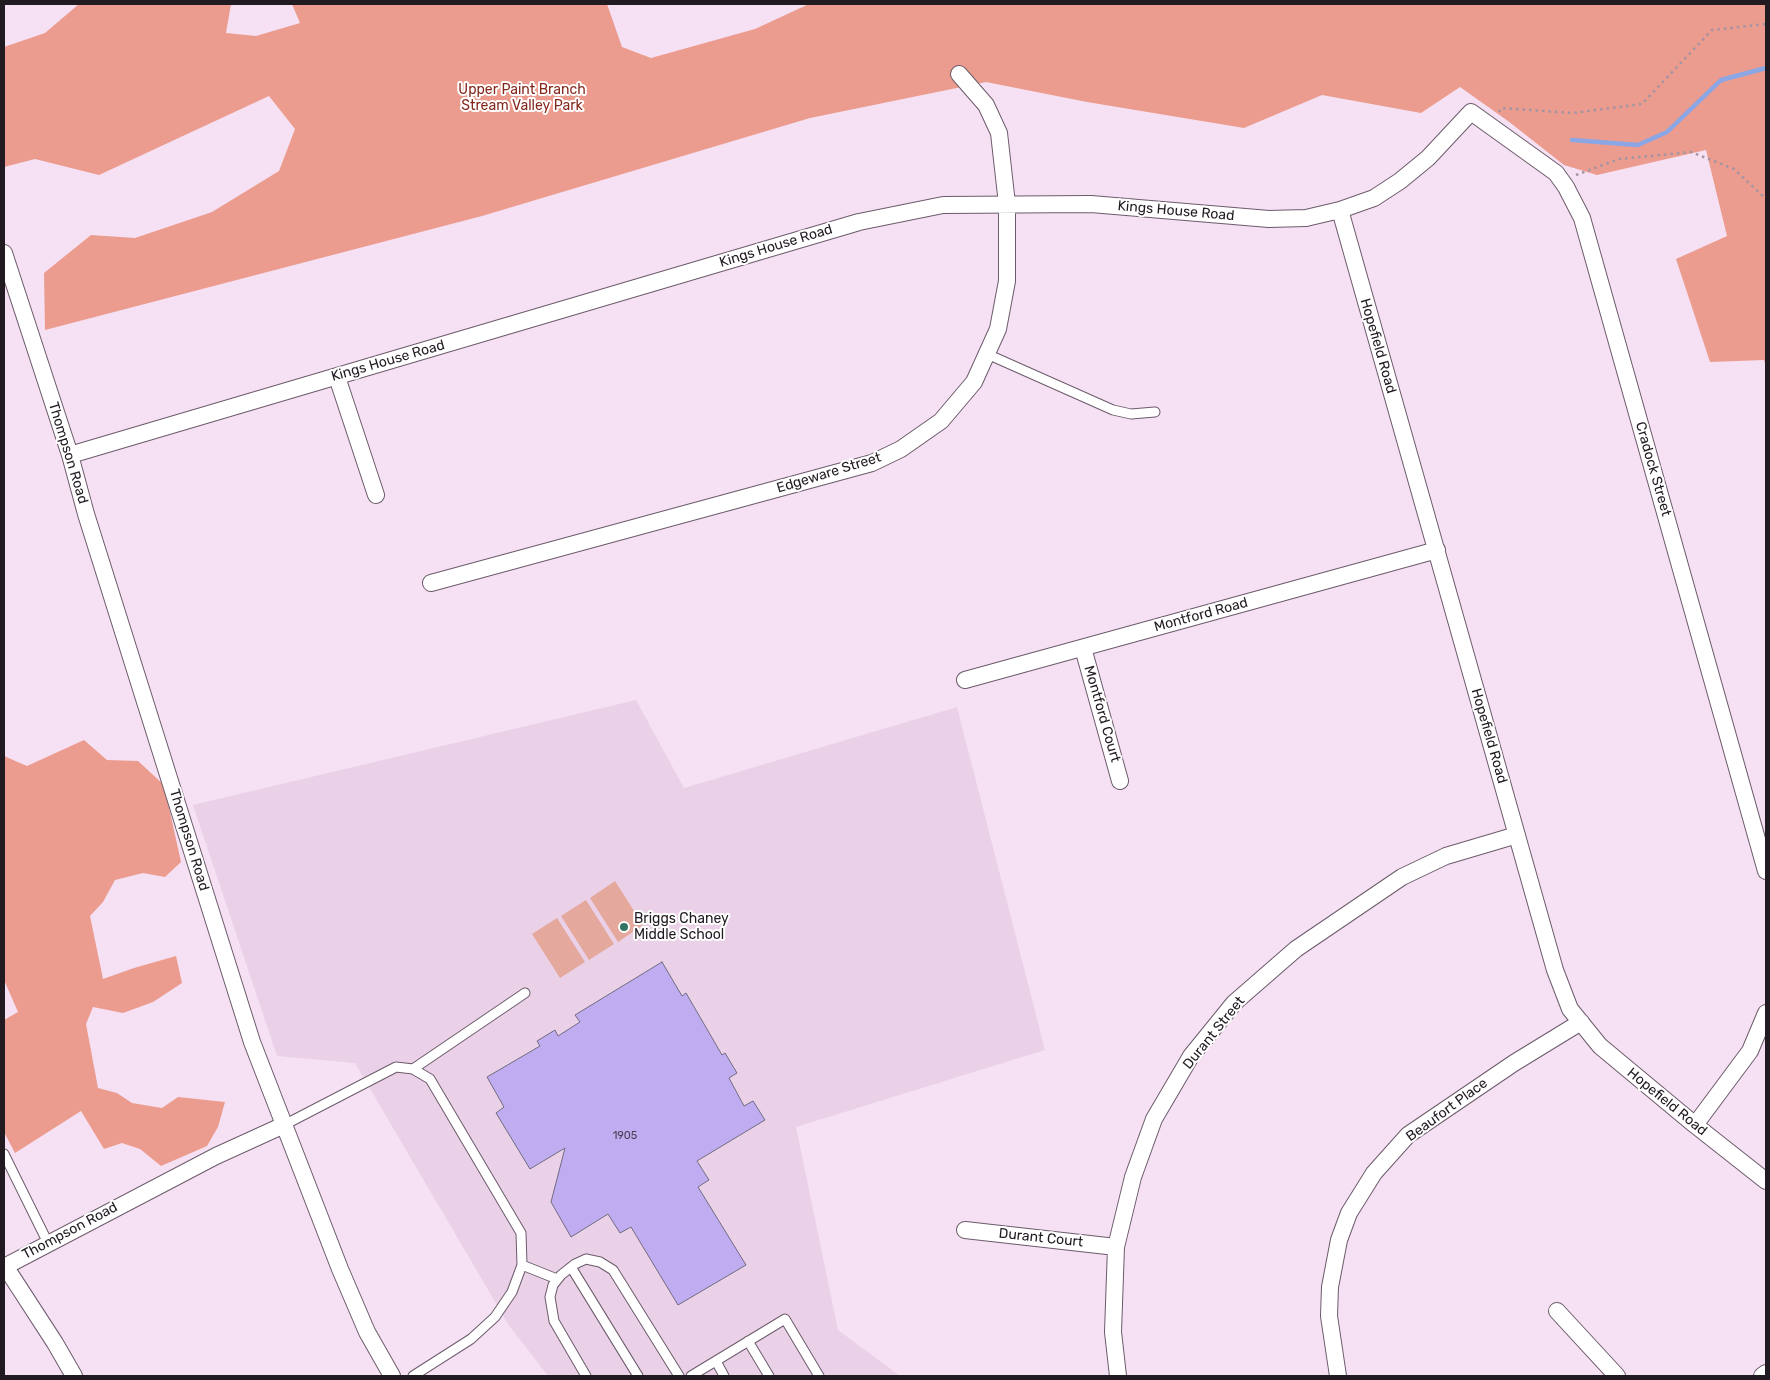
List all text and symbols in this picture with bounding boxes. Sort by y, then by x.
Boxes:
park label: Upper Paint Branch Stream Valley Park [458,82,586,114]
street label: Kings House Road [1117,198,1235,224]
street label: Kings House Road [717,221,835,271]
street label: Hopefield Road [1356,297,1400,395]
street label: Kings House Road [329,337,447,385]
street label: Thompson Road [45,400,91,506]
street label: Cradock Street [1631,420,1675,518]
street label: Edgeware Street [775,449,883,497]
street label: Montford Road [1152,594,1250,636]
street label: Montford Court [1080,664,1124,764]
street label: Hopefield Road [1467,687,1511,785]
street label: Thompson Road [166,787,212,893]
place label: Briggs Chaney Middle School [634,911,729,944]
marker: Briggs Chaney Middle School [618,921,630,933]
street label: Durant Street [1180,993,1248,1073]
street label: Hopefield Road [1624,1065,1710,1139]
street label: Beaufort Place [1403,1075,1491,1145]
house number: 1905 [613,1129,637,1143]
street label: Thompson Road [20,1199,120,1263]
street label: Durant Court [998,1225,1084,1251]

